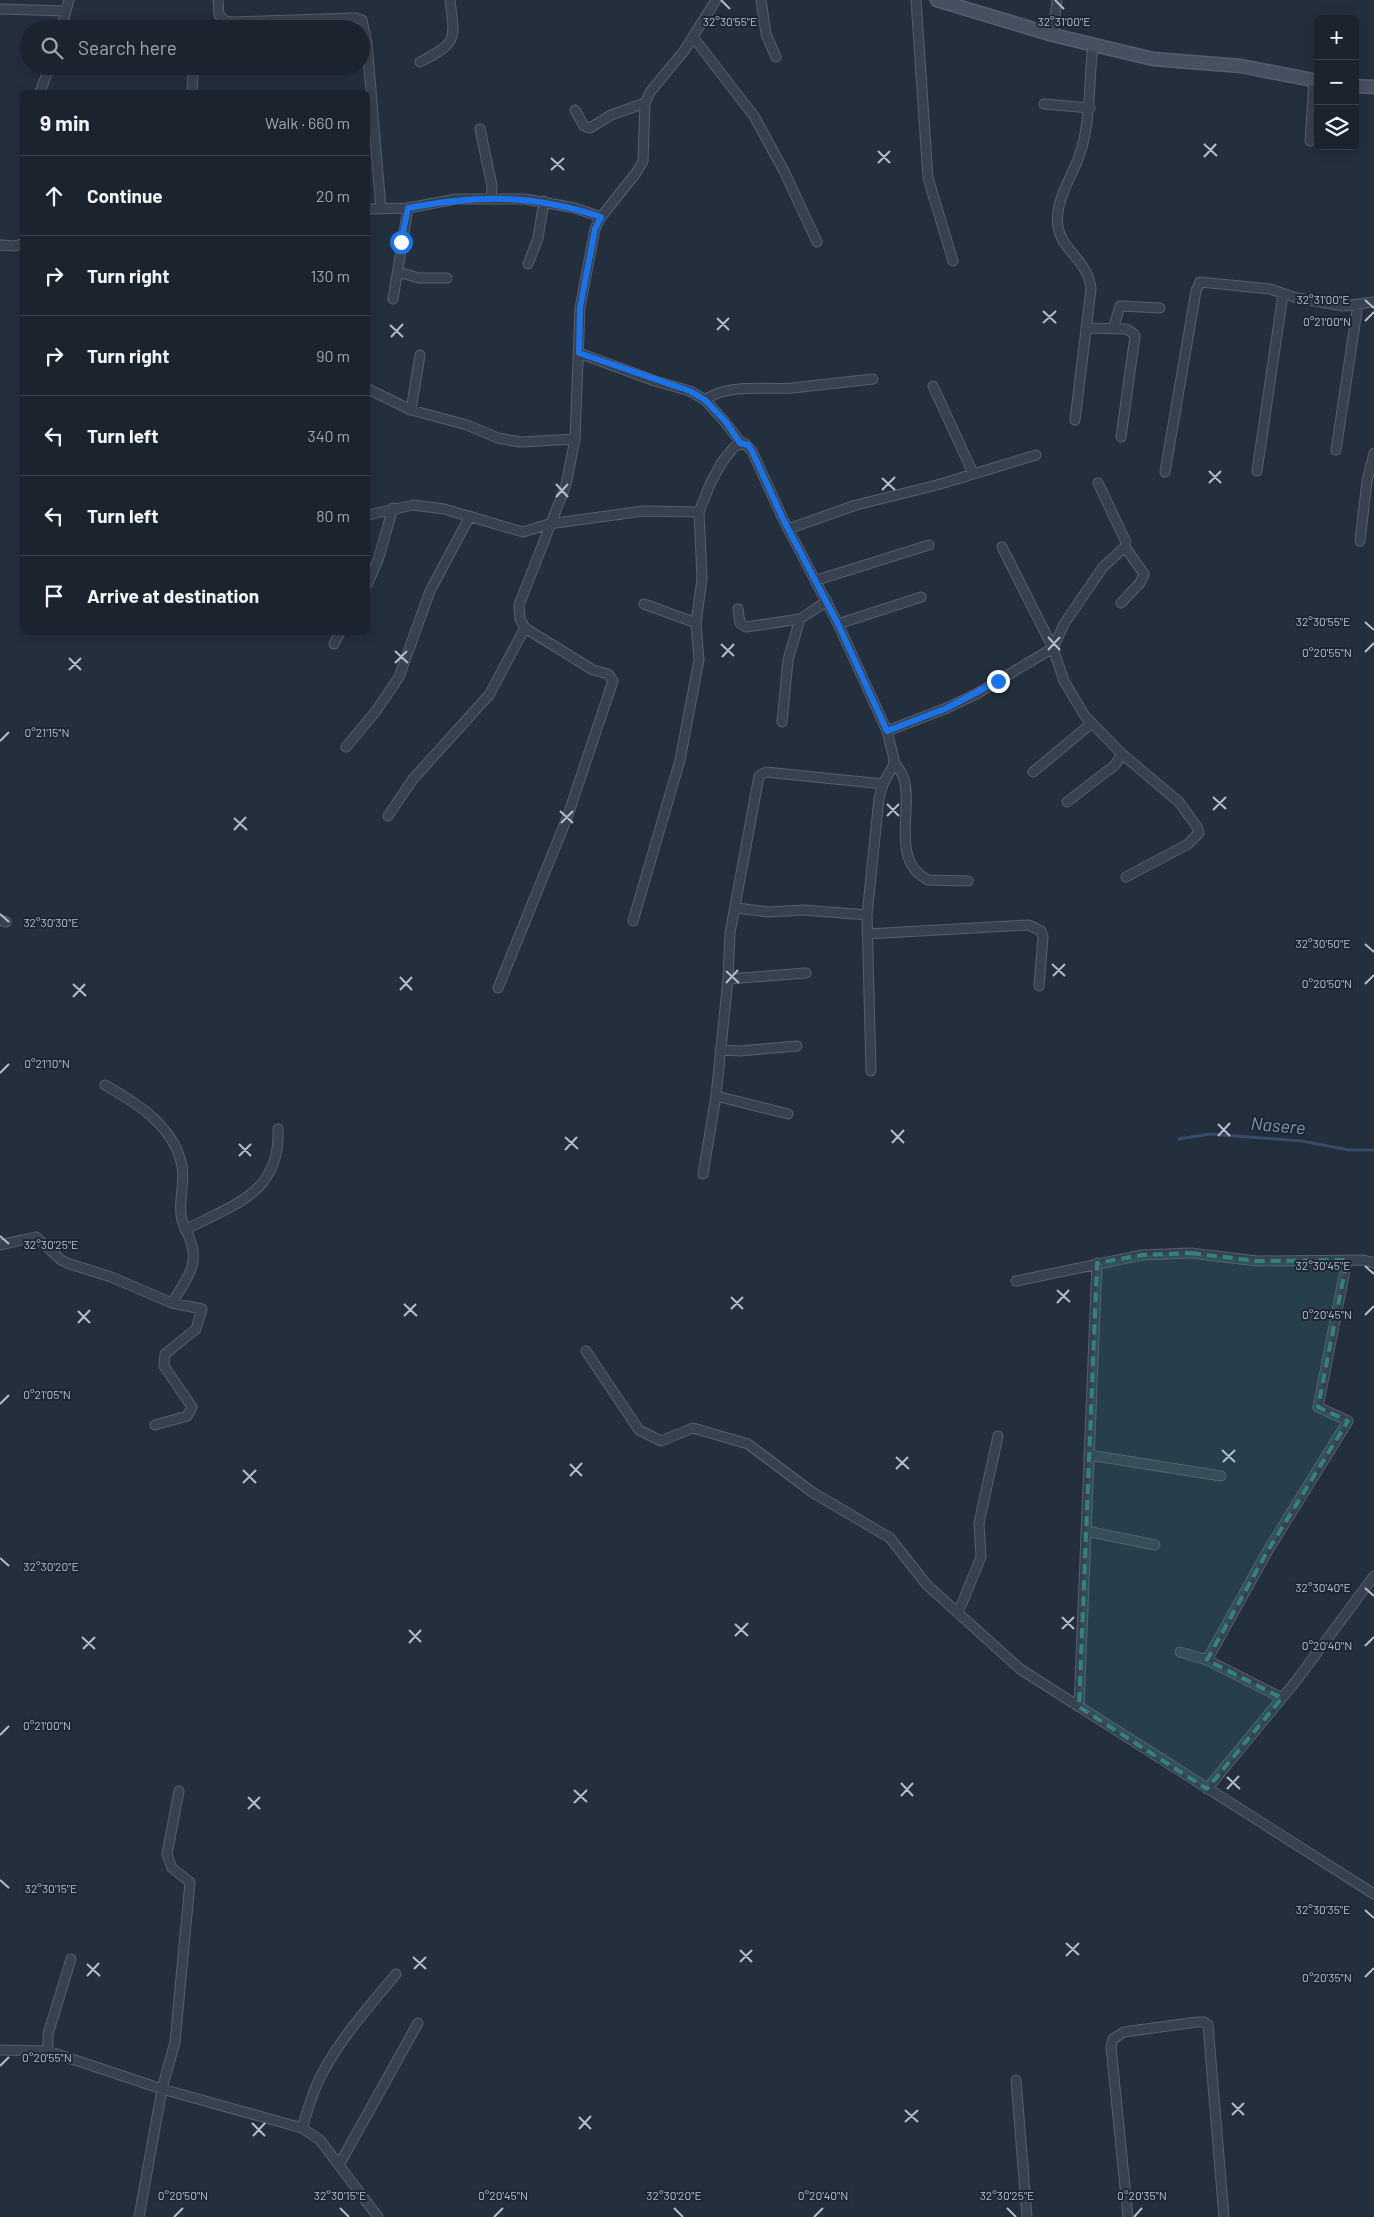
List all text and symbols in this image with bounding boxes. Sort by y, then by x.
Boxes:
text: 32°30'55"E [703,14,757,28]
text: 32°31'00"E [1037,14,1091,28]
map controls [1314,15,1359,150]
button: + [1314,15,1359,60]
search box [20,20,370,75]
icon: search [38,34,66,62]
text: Search here [78,36,177,59]
button: − [1314,60,1359,105]
button: layers [1314,105,1359,150]
text: 9 min [40,110,90,135]
text: Walk · 660 m [265,113,350,132]
icon: ahead [40,182,68,210]
text: Continue [87,184,163,207]
text: 20 m [316,186,350,205]
route start [390,231,413,254]
icon: right [40,262,68,290]
text: Turn right [87,264,169,287]
text: 130 m [311,266,350,285]
text: 32°31'00"E [1296,292,1350,306]
text: 0°21'00"N [1303,314,1351,328]
icon: right [40,342,68,370]
text: Turn right [87,344,169,367]
text: 90 m [316,346,350,365]
icon: left [40,422,68,450]
text: Turn left [87,424,158,447]
text: 340 m [307,426,350,445]
icon: left [40,502,68,530]
text: Turn left [87,504,158,527]
text: 80 m [316,506,350,525]
icon: arrive [40,582,68,610]
text: Arrive at destination [87,584,259,607]
text: 32°30'55"E [1296,614,1350,628]
text: 0°20'55"N [1302,645,1352,659]
route end [987,670,1010,693]
text: 0°21'15"N [24,725,70,739]
text: 32°30'30"E [23,915,79,929]
text: 32°30'50"E [1295,936,1351,950]
text: 0°20'50"N [1302,976,1352,990]
text: 0°21'10"N [24,1056,70,1070]
water label: Nasere [1250,1112,1306,1138]
text: 32°30'25"E [24,1237,78,1251]
text: 32°30'45"E [1296,1258,1350,1272]
text: 0°20'45"N [1302,1307,1352,1321]
text: 0°21'05"N [23,1387,71,1401]
text: 32°30'20"E [23,1559,79,1573]
text: 32°30'40"E [1295,1580,1351,1594]
text: 0°20'40"N [1302,1638,1352,1652]
text: 0°21'00"N [23,1718,71,1732]
text: 32°30'15"E [25,1881,77,1895]
text: 32°30'35"E [1296,1902,1350,1916]
text: 0°20'35"N [1302,1970,1352,1984]
text: 0°20'55"N [22,2050,72,2064]
text: 0°20'50"N [158,2188,208,2202]
text: 32°30'15"E [314,2188,366,2202]
text: 0°20'45"N [478,2188,528,2202]
text: 32°30'20"E [646,2188,702,2202]
text: 0°20'40"N [798,2188,848,2202]
text: 32°30'25"E [980,2188,1034,2202]
text: 0°20'35"N [1117,2188,1167,2202]

